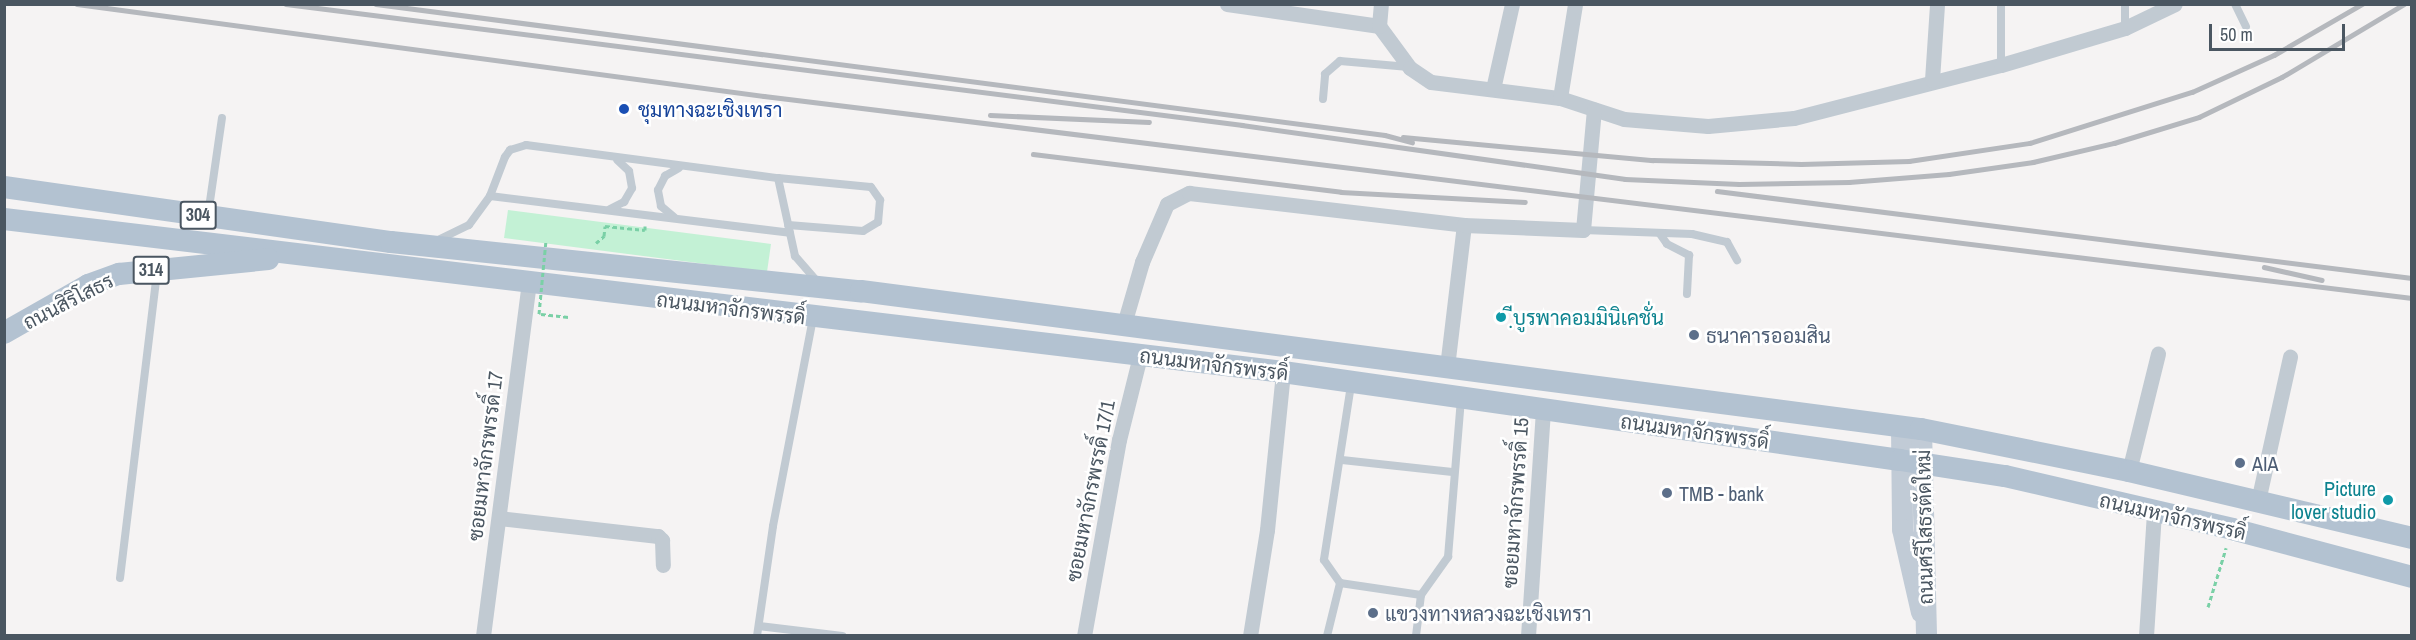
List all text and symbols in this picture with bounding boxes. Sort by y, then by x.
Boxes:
scale bar [2212,12,2348,50]
text: 50 m [2220,22,2253,47]
place label: ชุมทางฉะเชิงเทรา [638,97,783,121]
marker: ชุมทางฉะเชิงเทรา [615,100,633,118]
road number: 304 [178,200,218,230]
road number: 314 [132,255,170,285]
street label: ถนนสิริโสธร [19,268,117,334]
street label: ถนนมหาจักรพรรดิ์ [655,287,807,329]
place label: ฺีบูรพาคอมมินิเคชั่น [1513,305,1664,329]
marker: ฺีบูรพาคอมมินิเคชั่น [1494,310,1508,324]
place label: ธนาคารออมสิน [1706,323,1831,347]
marker: ธนาคารออมสิน [1687,328,1701,342]
street label: ถนนมหาจักรพรรดิ์ [1138,343,1290,385]
street label: ซอยมหาจักรพรรดิ์ 17 [463,370,507,542]
street label: ซอยมหาจักรพรรดิ์ 17/1 [1061,398,1119,584]
street label: ถนนมหาจักรพรรดิ์ [1619,409,1771,453]
street label: ซอยมหาจักรพรรดิ์ 15 [1497,417,1533,589]
street label: ถนนศรีโสธรตัดใหม่ [1911,449,1937,605]
place label: AIA [2252,451,2278,475]
marker: AIA [2233,456,2247,470]
place label: Picture lover studio [2291,476,2376,523]
place label: TMB - bank [1679,481,1764,505]
marker: TMB - bank [1660,486,1674,500]
street label: ถนนมหาจักรพรรดิ์ [2097,487,2249,545]
marker: Picture lover studio [2381,493,2395,507]
place label: แขวงทางหลวงฉะเชิงเทรา [1385,601,1592,625]
marker: แขวงทางหลวงฉะเชิงเทรา [1366,606,1380,620]

